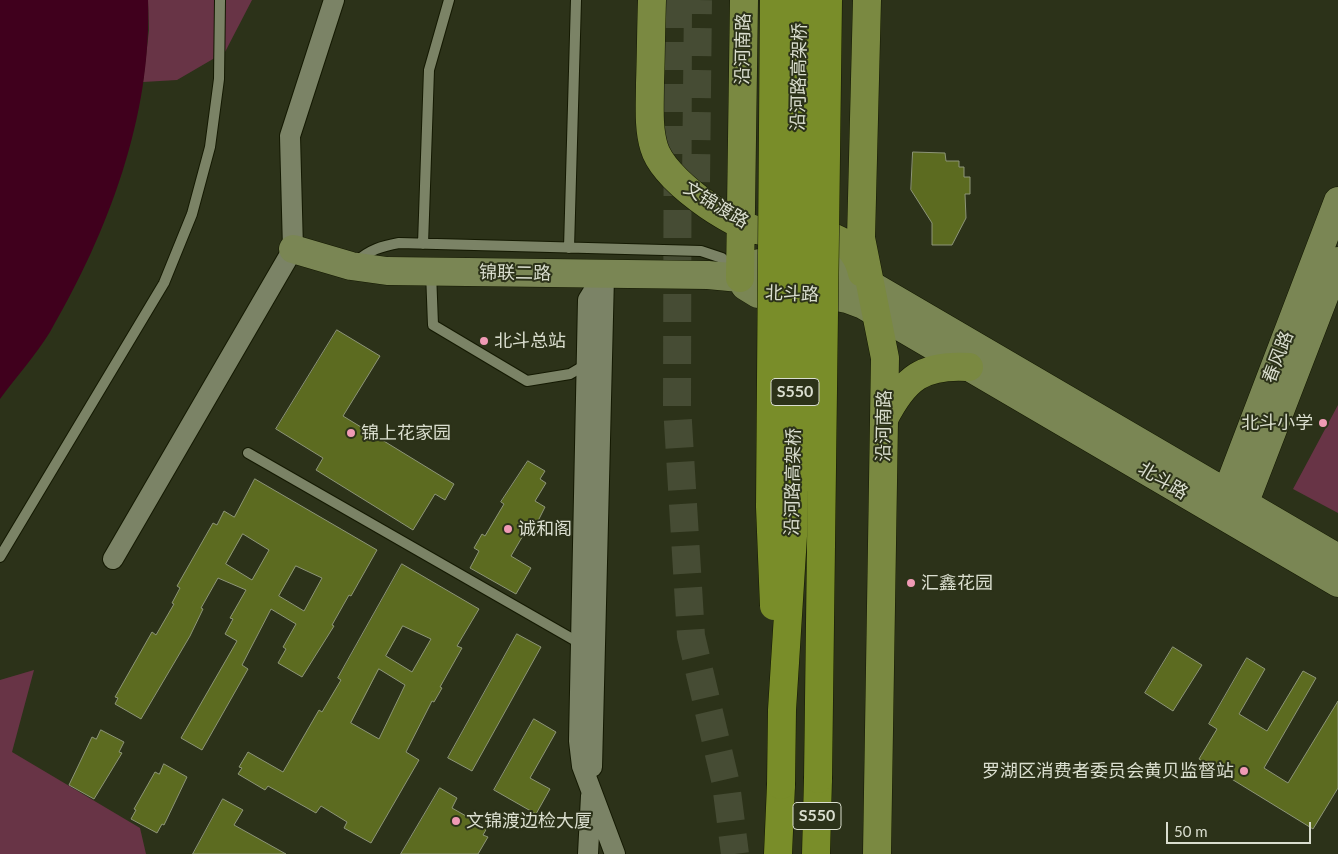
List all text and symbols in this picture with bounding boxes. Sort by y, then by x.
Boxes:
street label: 沿河南路 [732,13,754,85]
street label: 沿河路高架桥 [787,23,811,131]
street label: 文锦渡路 [680,177,752,233]
street label: 锦联二路 [479,262,551,284]
street label: 北斗路 [765,282,819,306]
street label: 春风路 [1258,328,1298,386]
place label: 北斗总站 [494,330,566,352]
marker: 北斗总站 [478,335,490,347]
road number: S550 [771,378,819,406]
street label: 沿河南路 [873,390,895,462]
place label: 北斗小学 [1241,412,1313,434]
marker: 北斗小学 [1317,417,1329,429]
place label: 锦上花家园 [361,422,451,444]
marker: 锦上花家园 [345,427,357,439]
street label: 沿河路高架桥 [781,428,805,536]
street label: 北斗路 [1134,458,1192,504]
place label: 诚和阁 [518,518,572,540]
marker: 诚和阁 [502,523,514,535]
place label: 汇鑫花园 [921,572,993,594]
marker: 汇鑫花园 [905,577,917,589]
place label: 罗湖区消费者委员会黄贝监督站 [982,760,1234,782]
marker: 罗湖区消费者委员会黄贝监督站 [1238,765,1250,777]
road number: S550 [793,802,841,829]
place label: 文锦渡边检大厦 [466,810,592,832]
scale bar [1168,812,1313,844]
marker: 文锦渡边检大厦 [450,815,462,827]
text: 50 m [1174,822,1208,840]

